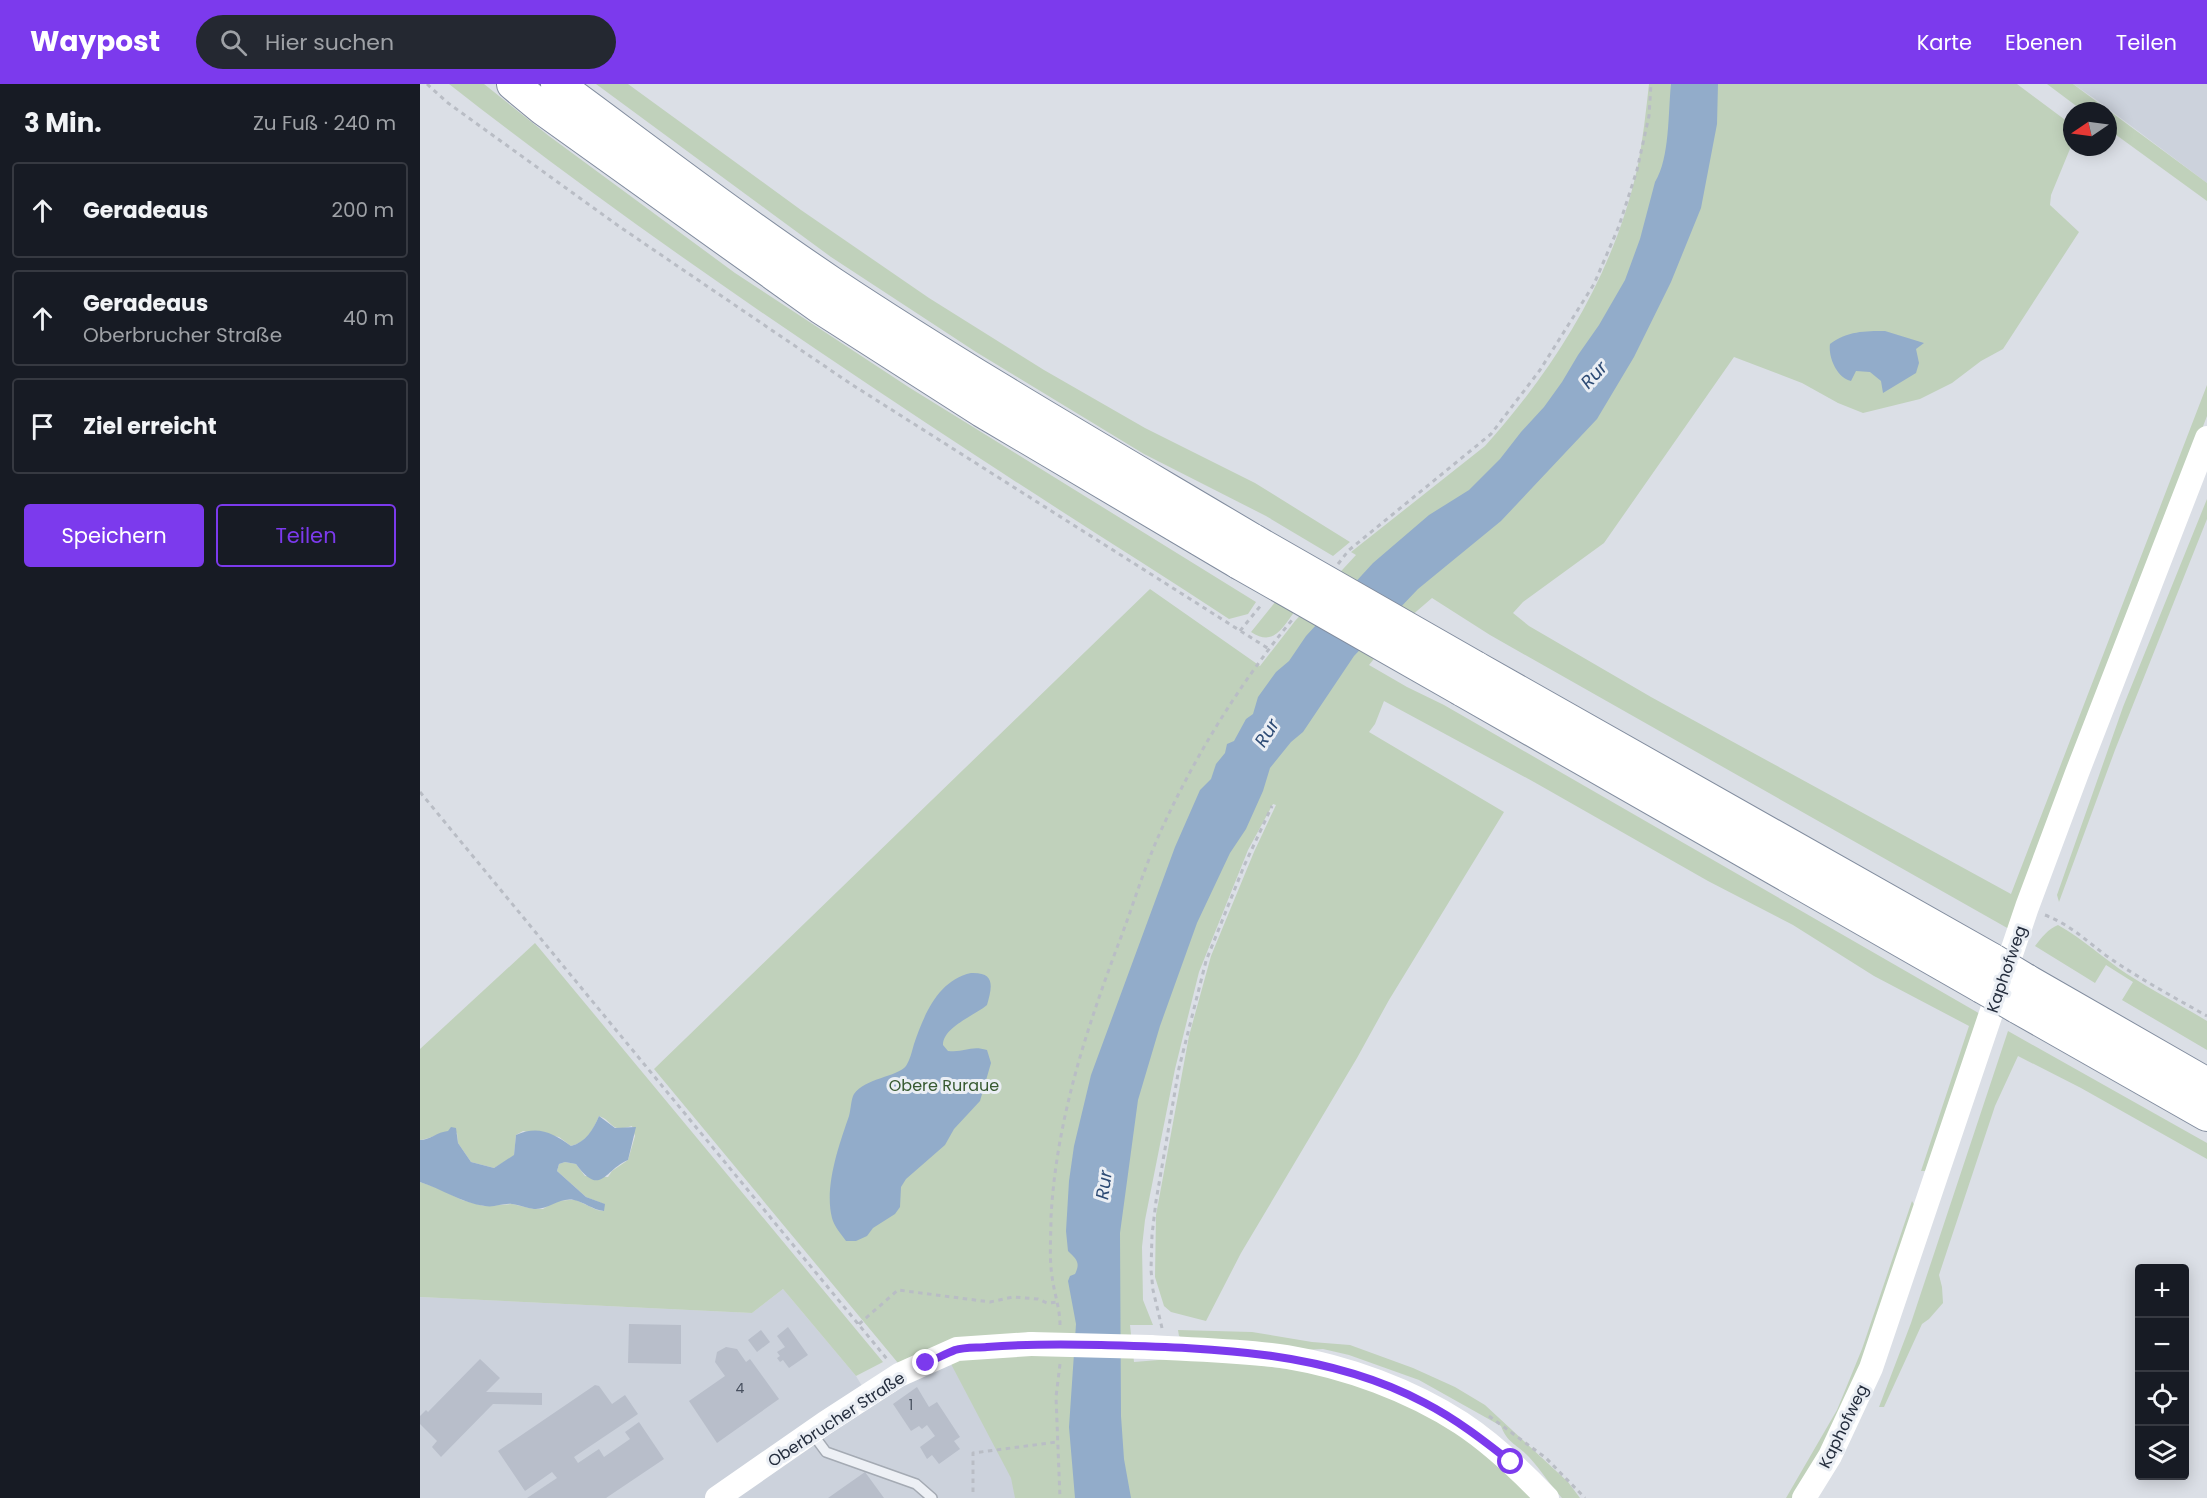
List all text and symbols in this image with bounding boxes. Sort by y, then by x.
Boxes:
search box [196,15,616,69]
text: Waypost [30,22,160,61]
icon: search [217,26,250,59]
text: Hier suchen [265,27,394,58]
text: Karte [1917,28,1972,57]
text: Ebenen [2005,28,2083,57]
text: Teilen [2116,28,2177,57]
north arrow [2063,102,2117,156]
text: 3 Min. [24,105,102,141]
text: Zu Fuß · 240 m [253,109,396,137]
icon: ahead [26,194,59,227]
text: Geradeaus [83,195,208,226]
text: 200 m [331,196,394,224]
text: Geradeaus [83,288,208,319]
icon: ahead [26,302,59,335]
text: 40 m [343,304,394,332]
text: Oberbrucher Straße [83,321,282,349]
water label: Rur [1575,355,1614,394]
icon: arrive [26,410,59,443]
text: Ziel erreicht [83,411,217,442]
button: Speichern [24,504,204,567]
button: Teilen [216,504,396,567]
water label: Rur [1248,713,1286,752]
street label: Kaphofweg [1981,922,2032,1016]
park label: Obere Ruraue [889,1074,999,1097]
water label: Rur [1089,1167,1118,1201]
map controls [2135,1264,2189,1480]
button: + [2135,1264,2189,1318]
button: − [2135,1318,2189,1372]
route end [912,1349,938,1375]
street label: Oberbrucher Straße [763,1366,909,1472]
button: locate [2135,1372,2189,1426]
house number: 4 [736,1378,745,1398]
street label: Kaphofweg [1813,1380,1874,1472]
house number: 1 [909,1395,913,1415]
button: layers [2135,1426,2189,1480]
route start [1497,1448,1523,1474]

